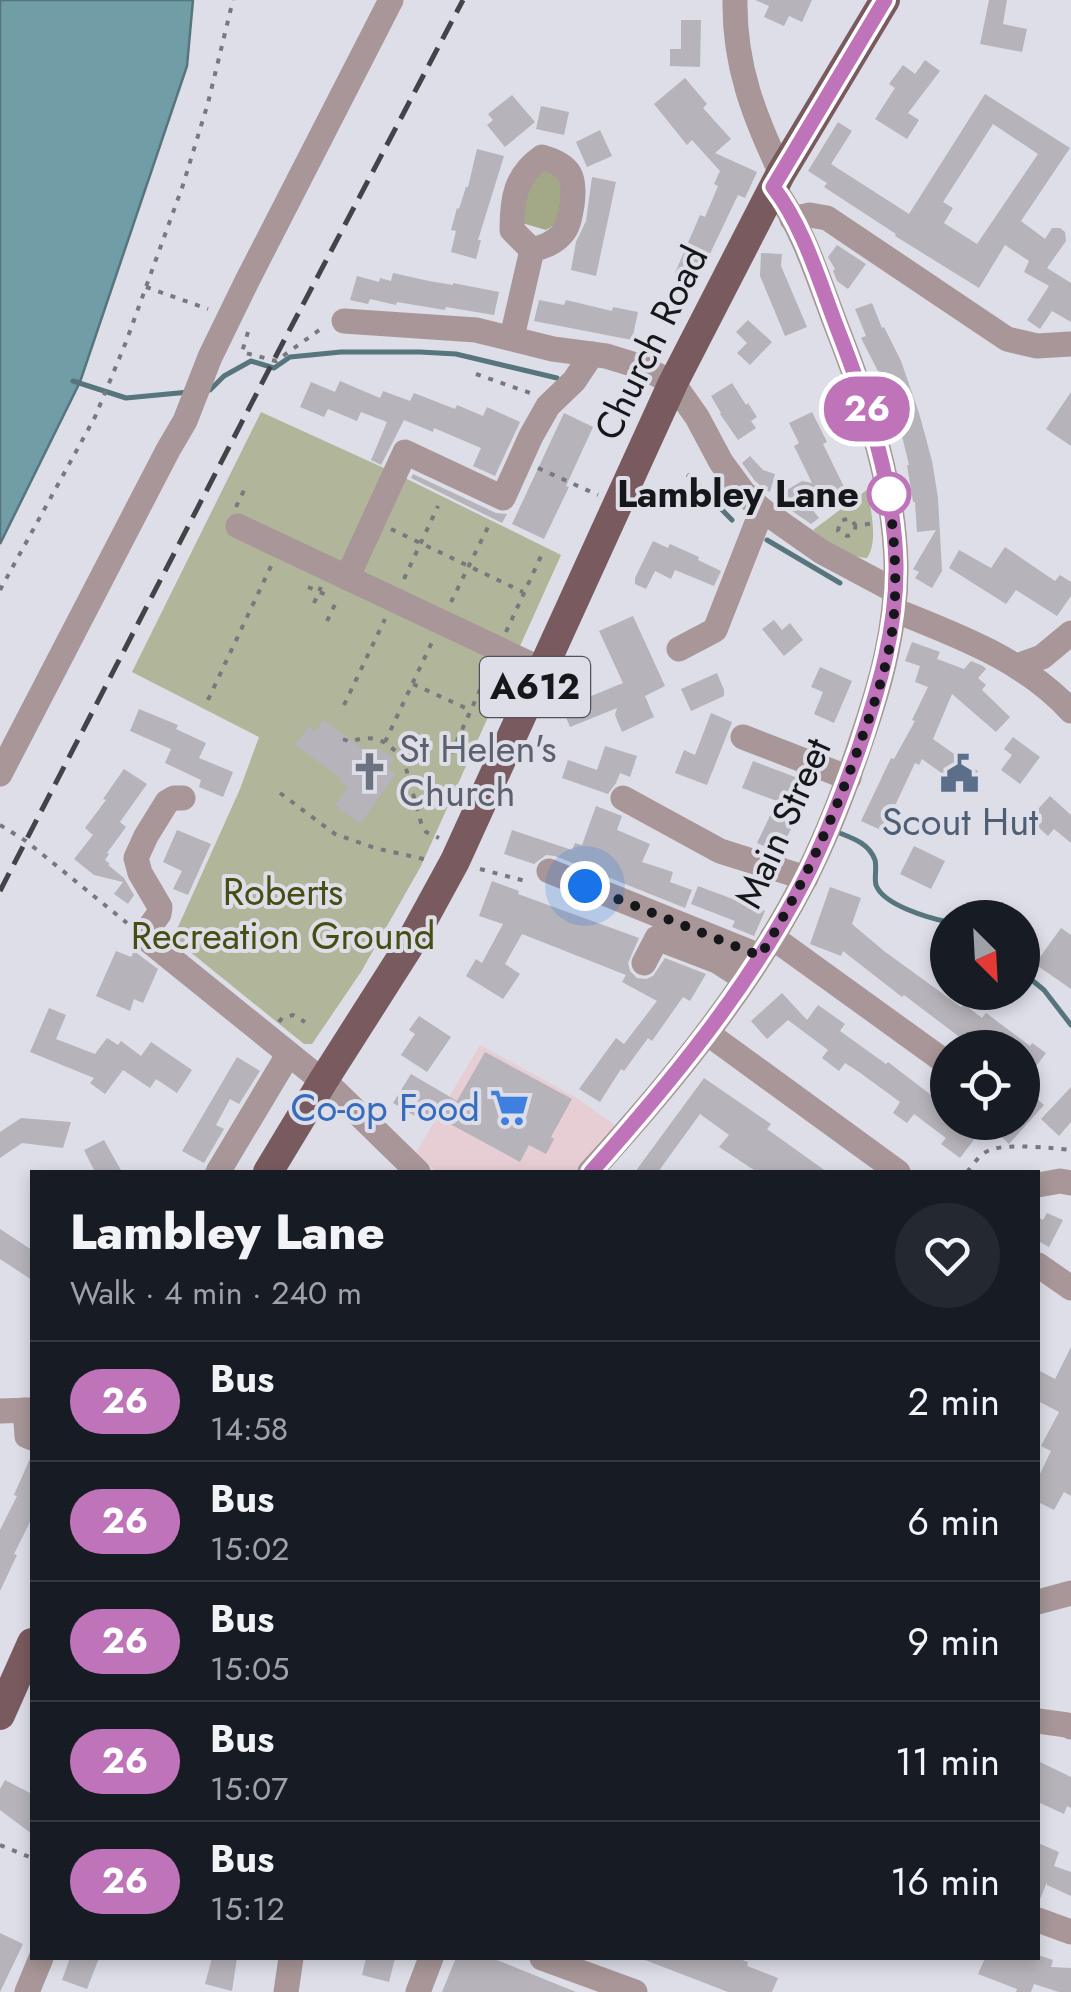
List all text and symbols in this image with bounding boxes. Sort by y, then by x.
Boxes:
street label: Church Road [580,236,721,449]
line badge: 26 [822,376,912,442]
text: 26 [844,384,890,434]
place label: Lambley Lane [617,466,859,521]
marker: Lambley Lane [868,473,910,515]
road number: A612 [480,657,590,717]
place label: St Helen's Church [399,721,557,820]
street label: Main Street [721,729,844,917]
church icon: St Helen's Church [348,750,390,792]
public building icon: Scout Hut [939,752,981,794]
place label: Scout Hut [882,794,1038,849]
your location [560,861,610,911]
park label: Roberts Recreation Ground [131,864,435,963]
north arrow [930,900,1040,1010]
map controls [930,900,1040,1140]
button: locate [930,1030,1040,1140]
place label: Co-op Food [290,1080,480,1135]
supermarket icon: Co-op Food [489,1087,531,1129]
text: Lambley Lane [70,1198,385,1267]
button: heart [895,1203,1000,1308]
text: Walk · 4 min · 240 m [70,1270,362,1316]
text: Bus [210,1351,274,1406]
text: 2 min [908,1374,1000,1429]
text: 26 [102,1376,148,1426]
text: 14:58 [210,1406,288,1452]
text: Bus [210,1471,274,1526]
text: 6 min [907,1494,1000,1549]
text: 26 [102,1496,148,1546]
text: 15:02 [210,1526,289,1572]
text: Bus [210,1591,274,1646]
text: 9 min [907,1614,1000,1669]
text: 26 [102,1616,148,1666]
text: 15:05 [210,1646,289,1692]
text: Bus [210,1711,274,1766]
text: 11 min [895,1734,1000,1789]
text: 26 [102,1736,148,1786]
text: 15:07 [210,1766,288,1812]
text: Bus [210,1831,274,1886]
text: 16 min [890,1854,1000,1909]
text: 26 [102,1856,148,1906]
text: 15:12 [210,1886,285,1932]

